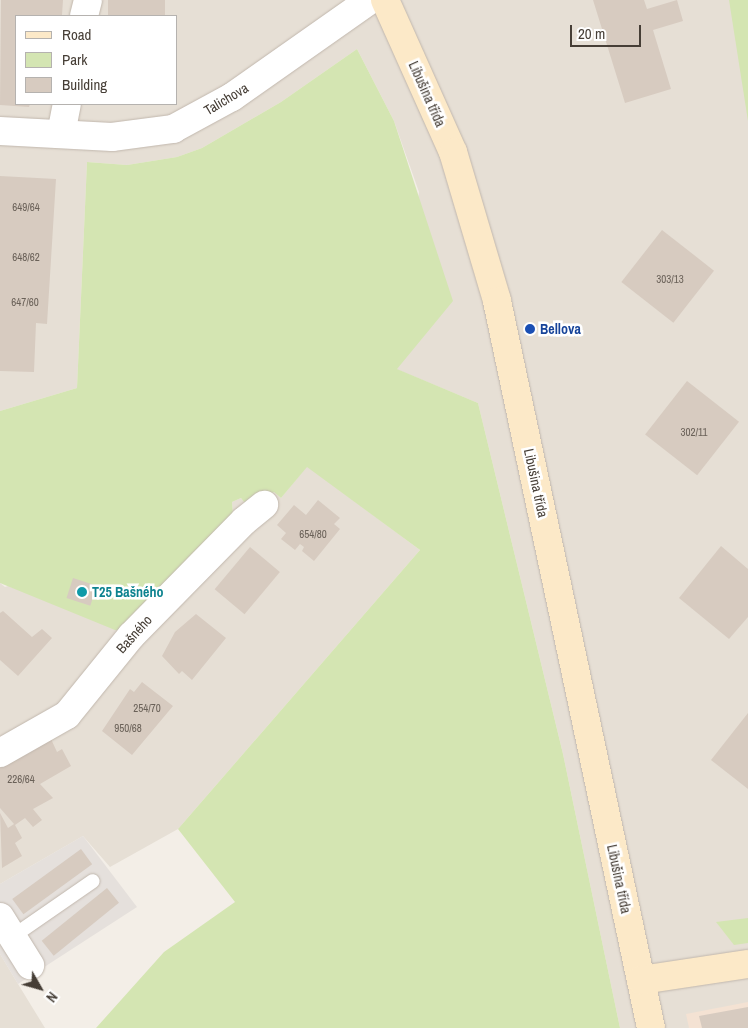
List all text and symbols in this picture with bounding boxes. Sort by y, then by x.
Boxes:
legend [15,15,178,105]
scale bar [573,15,644,47]
text: 20 m [578,23,605,44]
text: Road [62,24,91,45]
text: Park [62,49,87,70]
street label: Libušina třída [405,59,449,129]
text: Building [62,74,107,95]
street label: Talichova [201,79,251,119]
house number: 649/64 [12,200,40,214]
house number: 648/62 [12,250,40,264]
house number: 303/13 [656,272,684,286]
house number: 647/60 [11,295,39,309]
place label: Bellova [540,321,581,337]
marker: Bellova [524,323,536,335]
house number: 302/11 [681,425,707,439]
street label: Libušina třída [520,447,552,519]
house number: 654/80 [299,527,327,541]
place label: T25 Bašného [92,584,163,600]
marker: T25 Bašného [76,586,88,598]
street label: Bašného [113,612,155,656]
house number: 254/70 [133,701,161,715]
house number: 950/68 [114,721,142,735]
house number: 226/64 [7,772,35,786]
street label: Libušina třída [603,843,635,915]
north arrow [15,963,65,1013]
text: N [42,988,61,1006]

